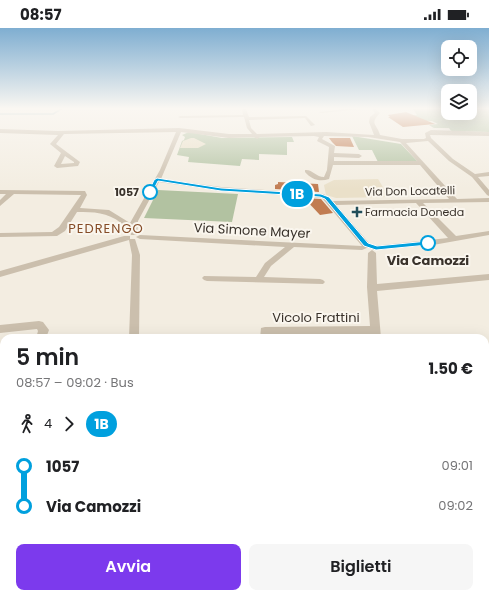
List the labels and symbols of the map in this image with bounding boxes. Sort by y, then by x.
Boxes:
line badge: 1B [279,181,315,207]
street label: Via Don Locatelli [365,182,456,200]
place label: 1057 [115,184,139,200]
marker: 1057 [142,184,158,200]
place label: Farmacia Doneda [365,204,464,220]
marker: Farmacia Doneda [352,207,362,217]
street label: Via Simone Mayer [193,218,311,243]
district label: PEDRENGO [68,219,144,238]
marker: Via Camozzi [420,235,436,251]
place label: Via Camozzi [387,251,469,270]
street label: Vicolo Frattini [272,308,360,327]

